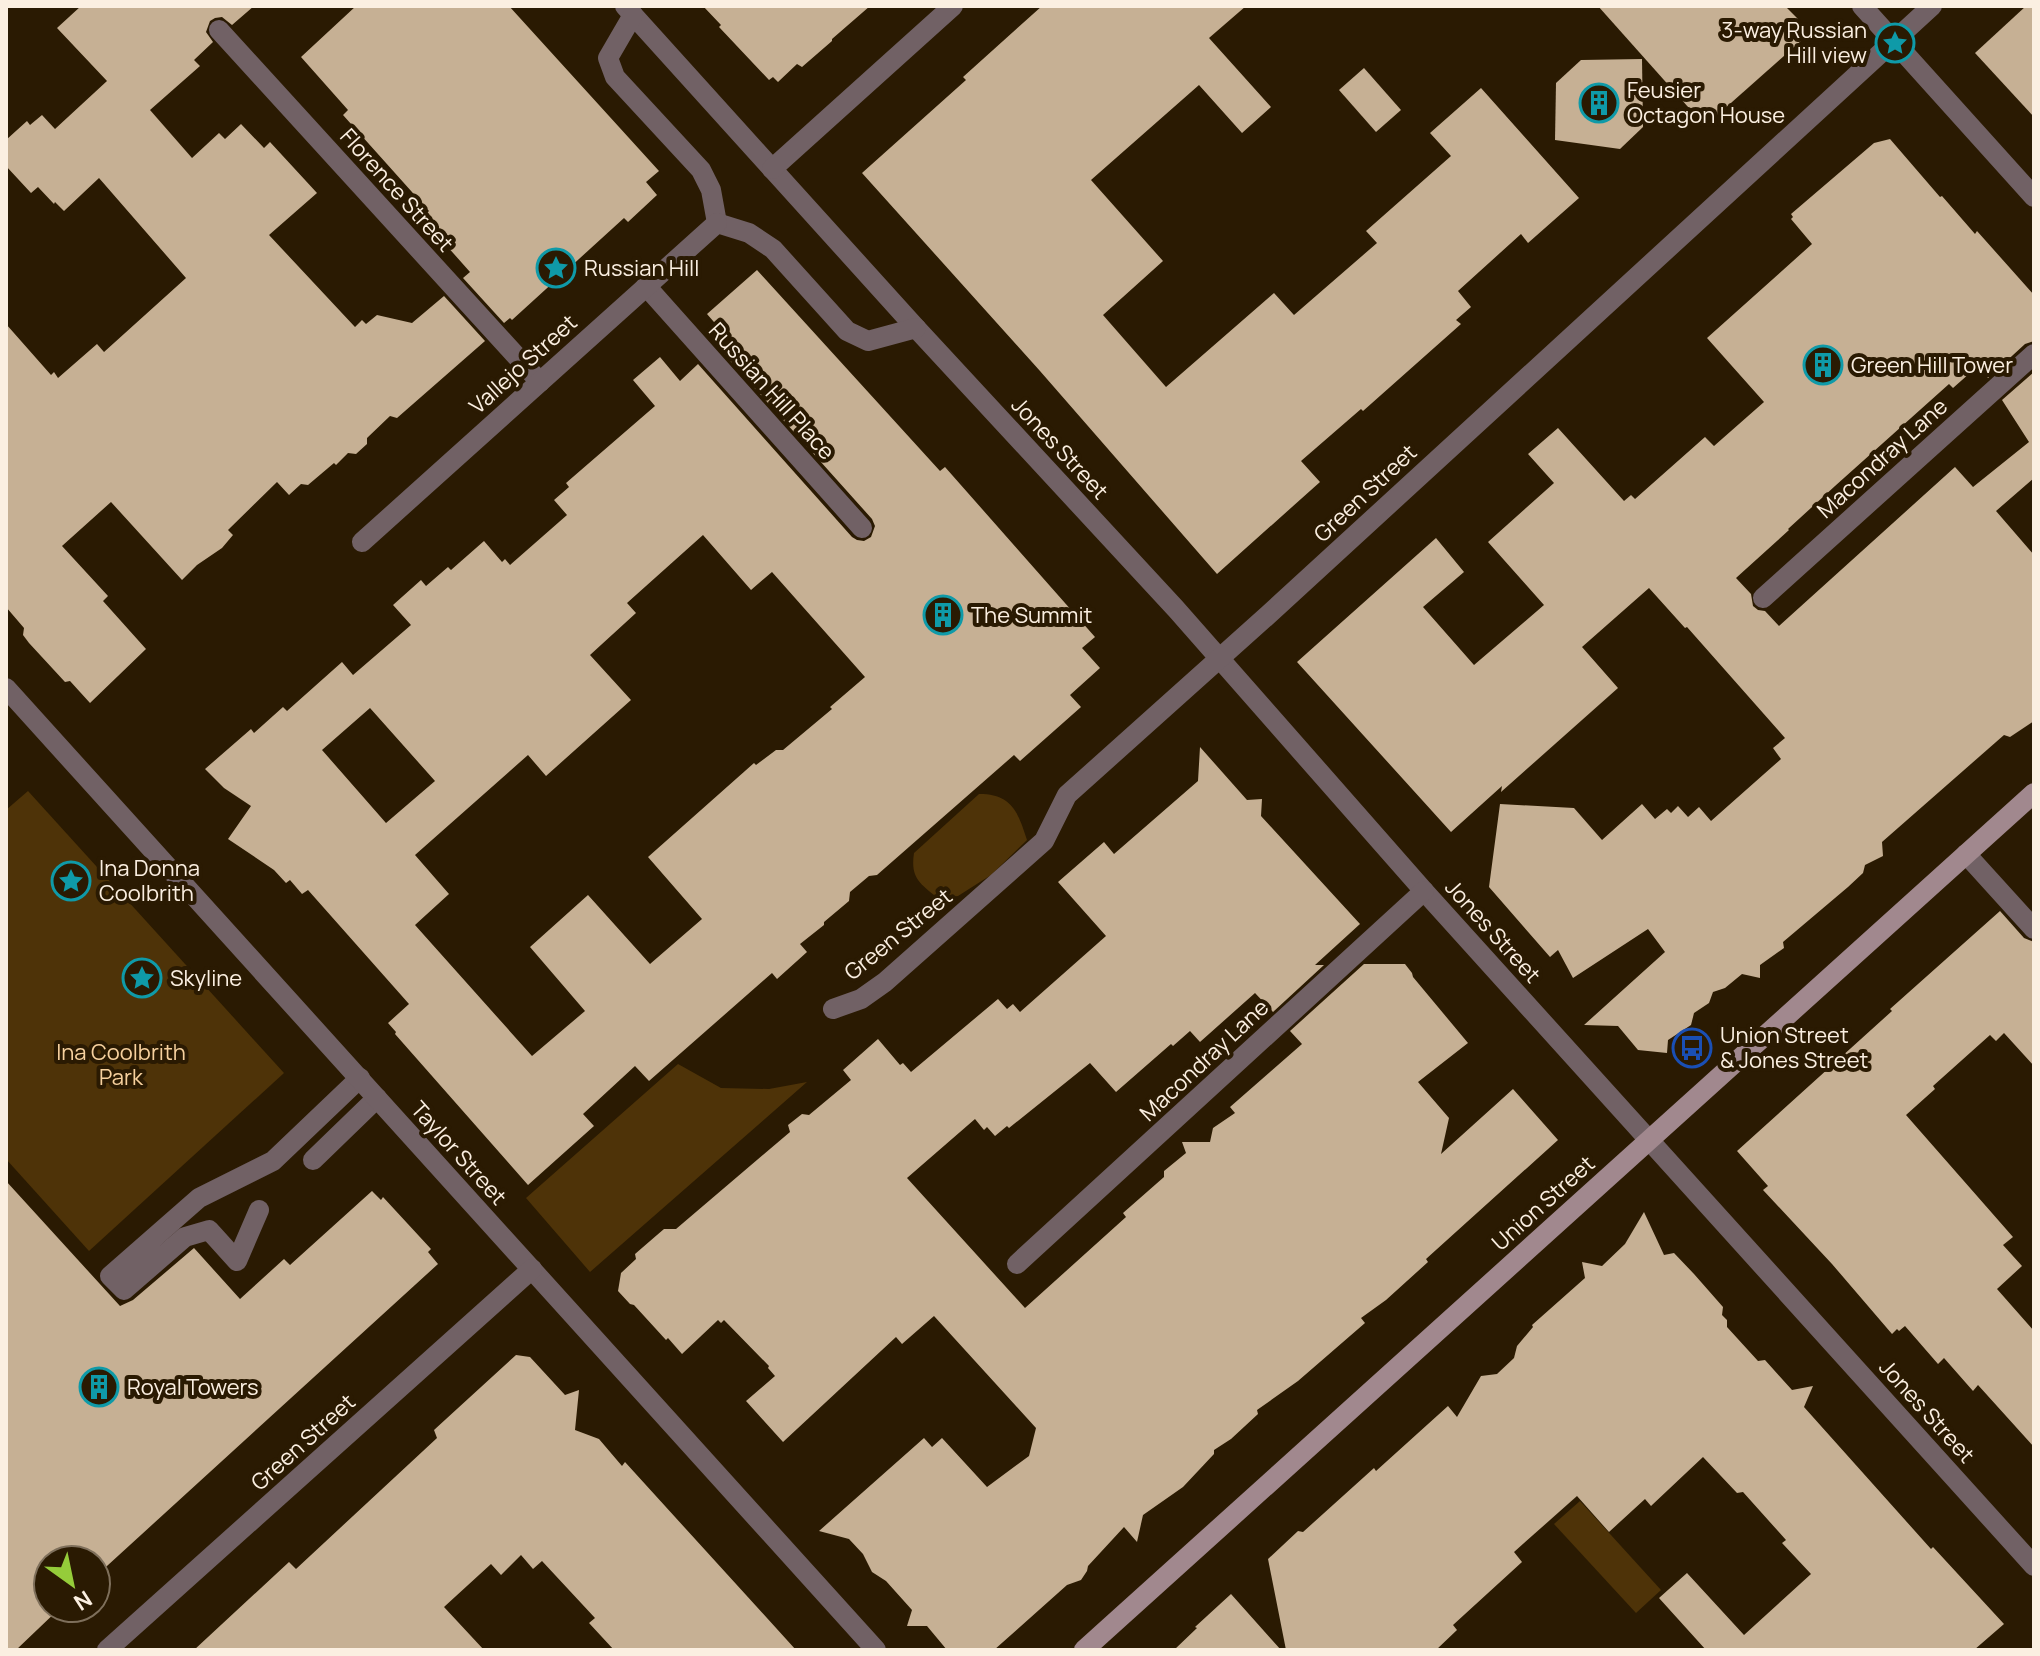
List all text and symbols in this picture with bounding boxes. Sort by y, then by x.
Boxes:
place label: 3-way Russian Hill view [1721,15,1867,70]
place icon: 3-way Russian Hill view [1874,22,1916,64]
place label: Feusier Octagon House [1627,75,1785,130]
building icon: Feusier Octagon House [1578,82,1620,124]
street label: Florence Street [334,122,461,258]
place icon: Russian Hill [535,247,577,289]
place label: Russian Hill [584,253,699,283]
street label: Vallejo Street [463,308,583,420]
street label: Russian Hill Place [702,316,842,466]
building icon: Green Hill Tower [1802,344,1844,386]
place label: Green Hill Tower [1851,350,2013,380]
street label: Jones Street [1005,390,1115,506]
street label: Macondray Lane [1810,391,1954,525]
street label: Green Street [1307,437,1423,549]
building icon: The Summit [922,594,964,636]
place label: The Summit [971,600,1093,630]
place label: Ina Donna Coolbrith [99,853,200,908]
place icon: Ina Donna Coolbrith [50,860,92,902]
street label: Jones Street [1438,873,1548,989]
street label: Green Street [838,881,958,987]
place icon: Skyline [121,957,163,999]
place label: Skyline [170,963,242,993]
street label: Macondray Lane [1133,992,1275,1128]
place label: Union Street & Jones Street [1720,1020,1869,1075]
bus stop icon: Union Street & Jones Street [1671,1027,1713,1069]
park label: Ina Coolbrith Park [56,1037,186,1092]
street label: Taylor Street [404,1095,514,1211]
street label: Union Street [1485,1149,1601,1257]
street label: Jones Street [1872,1353,1982,1469]
building icon: Royal Towers [78,1366,120,1408]
place label: Royal Towers [127,1372,259,1402]
street label: Green Street [244,1387,362,1497]
north arrow [32,1544,112,1624]
text: N [68,1584,98,1618]

